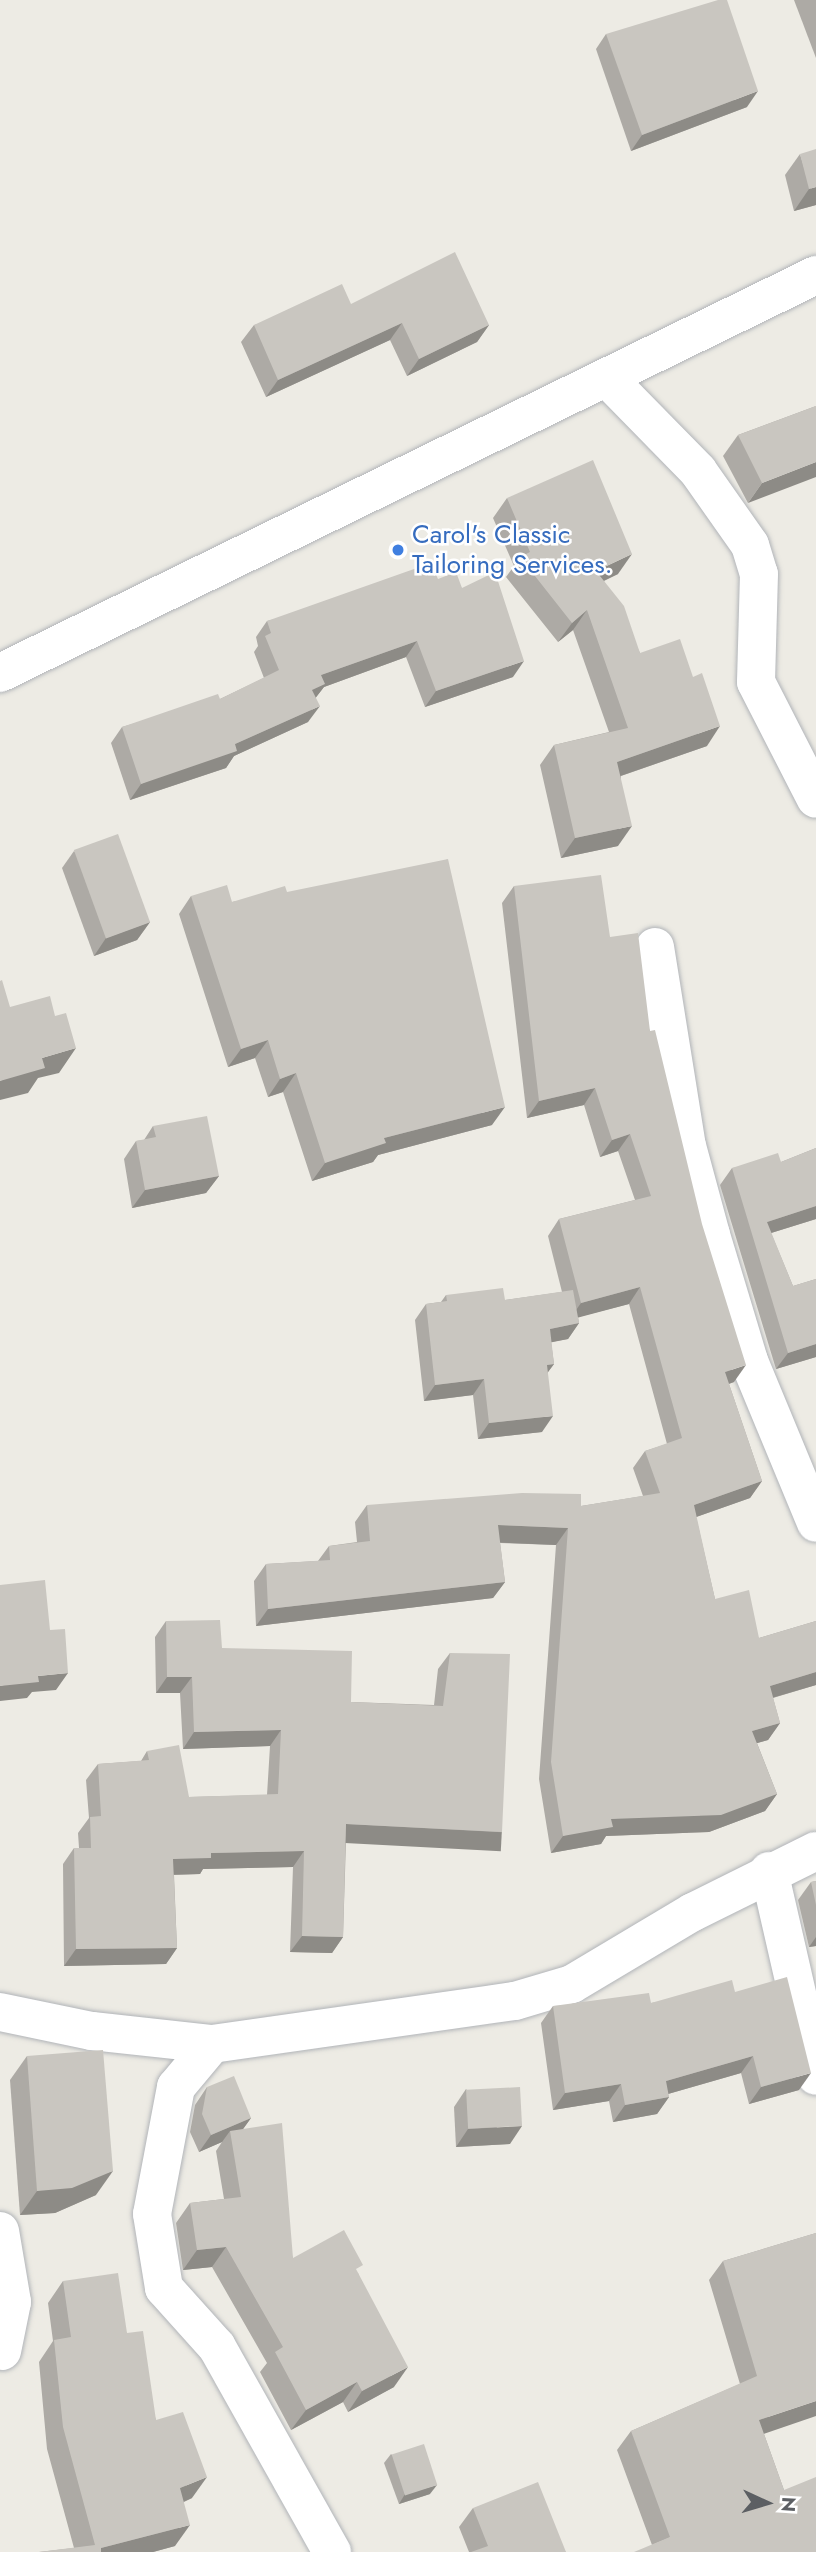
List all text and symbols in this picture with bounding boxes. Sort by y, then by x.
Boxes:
place label: Carol's Classic Tailoring Services. [412,519,613,580]
marker: Carol's Classic Tailoring Services. [390,542,406,558]
north arrow [732,2468,802,2538]
text: N [774,2496,802,2513]

